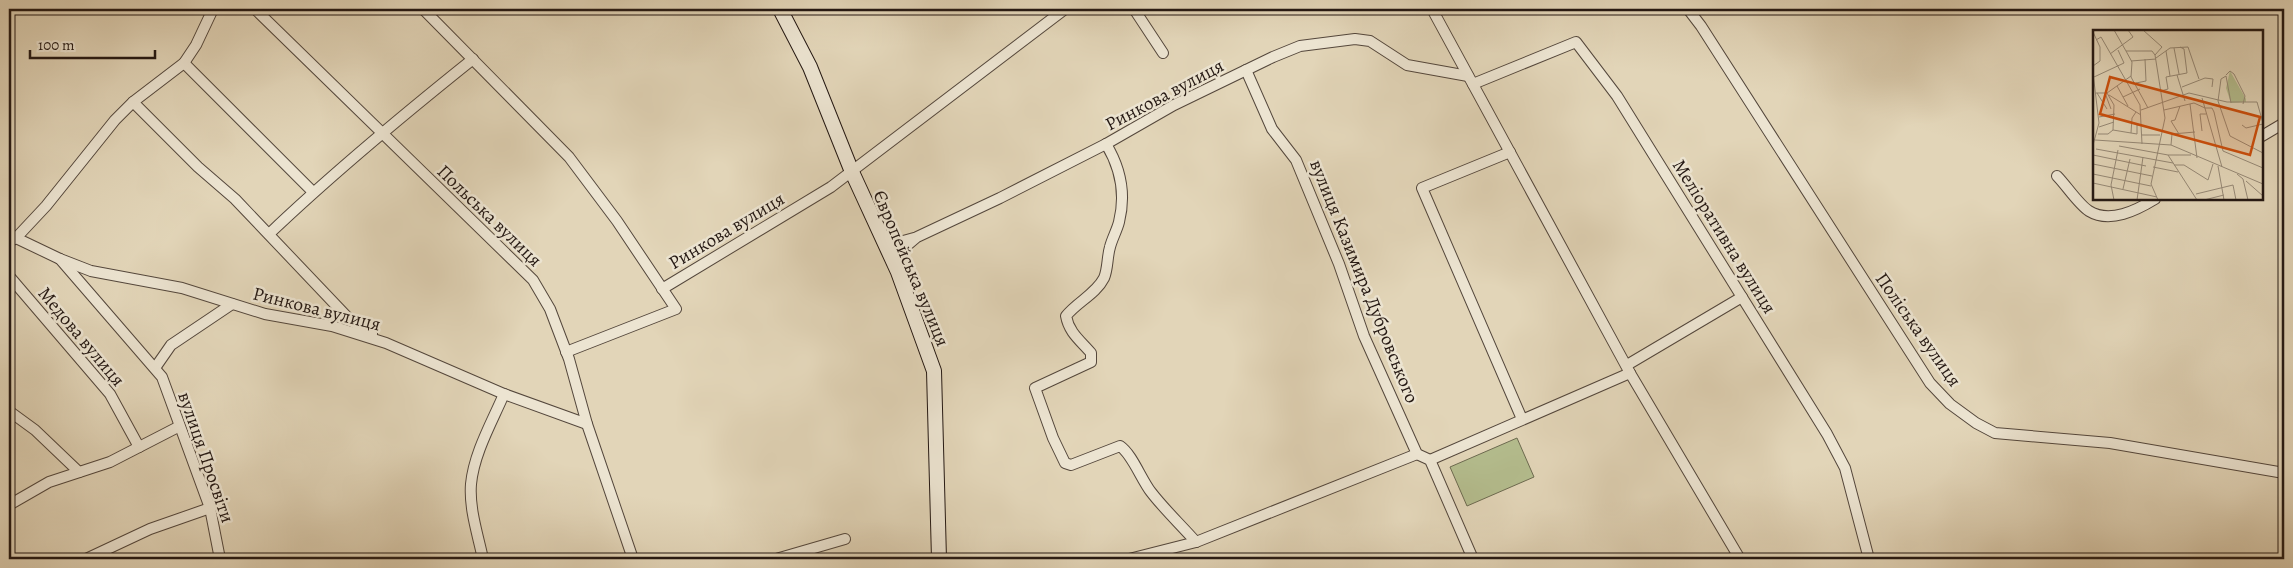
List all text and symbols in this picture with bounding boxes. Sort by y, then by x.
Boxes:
scale bar [30,28,155,60]
inset map [2093,30,2263,200]
text: 100 m [38,35,75,55]
street label: Ринкова вулиця [1101,53,1228,137]
street label: Меліоративна вулиця [1666,154,1782,319]
street label: вулиця Казимира Дубровського [1303,156,1425,407]
street label: Польська вулиця [431,159,548,273]
street label: Ринкова вулиця [664,186,789,276]
street label: Європейська вулиця [866,186,956,350]
street label: Поліська вулиця [1869,267,1967,392]
street label: Медова вулиця [32,281,131,392]
street label: Ринкова вулиця [250,281,383,337]
street label: вулиця Просвіти [171,388,241,526]

